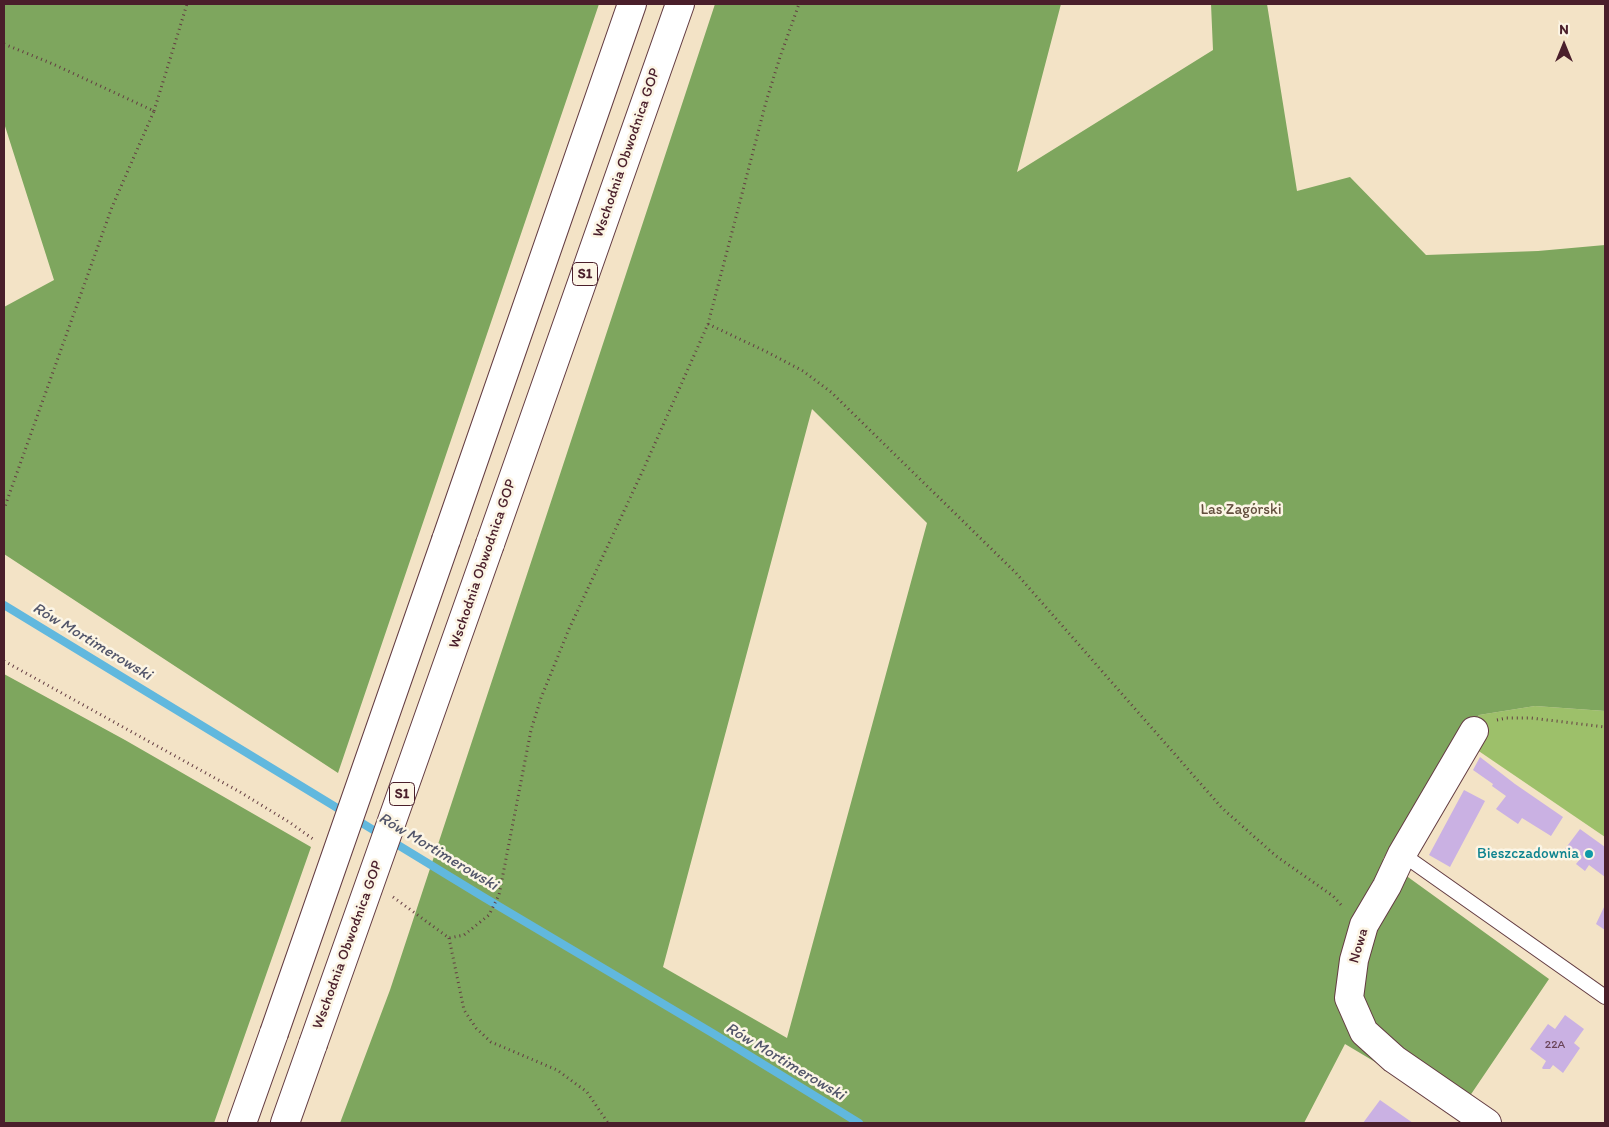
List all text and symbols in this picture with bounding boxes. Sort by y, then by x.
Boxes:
north arrow [1539,20,1589,70]
text: N [1559,21,1569,38]
street label: Wschodnia Obwodnica GOP [590,66,664,240]
road number: S1 [572,262,598,286]
street label: Wschodnia Obwodnica GOP [446,477,520,651]
park label: Las Zagórski [1200,501,1282,519]
water label: Rów Mortimerowski [29,599,155,685]
road number: S1 [390,782,414,806]
water label: Rów Mortimerowski [375,809,501,895]
place label: Bieszczadownia [1477,845,1579,863]
marker: Bieszczadownia [1583,848,1595,860]
street label: Wschodnia Obwodnica GOP [309,858,387,1032]
street label: Nowa [1345,927,1373,965]
water label: Rów Mortimerowski [722,1019,848,1105]
house number: 22A [1545,1038,1565,1052]

